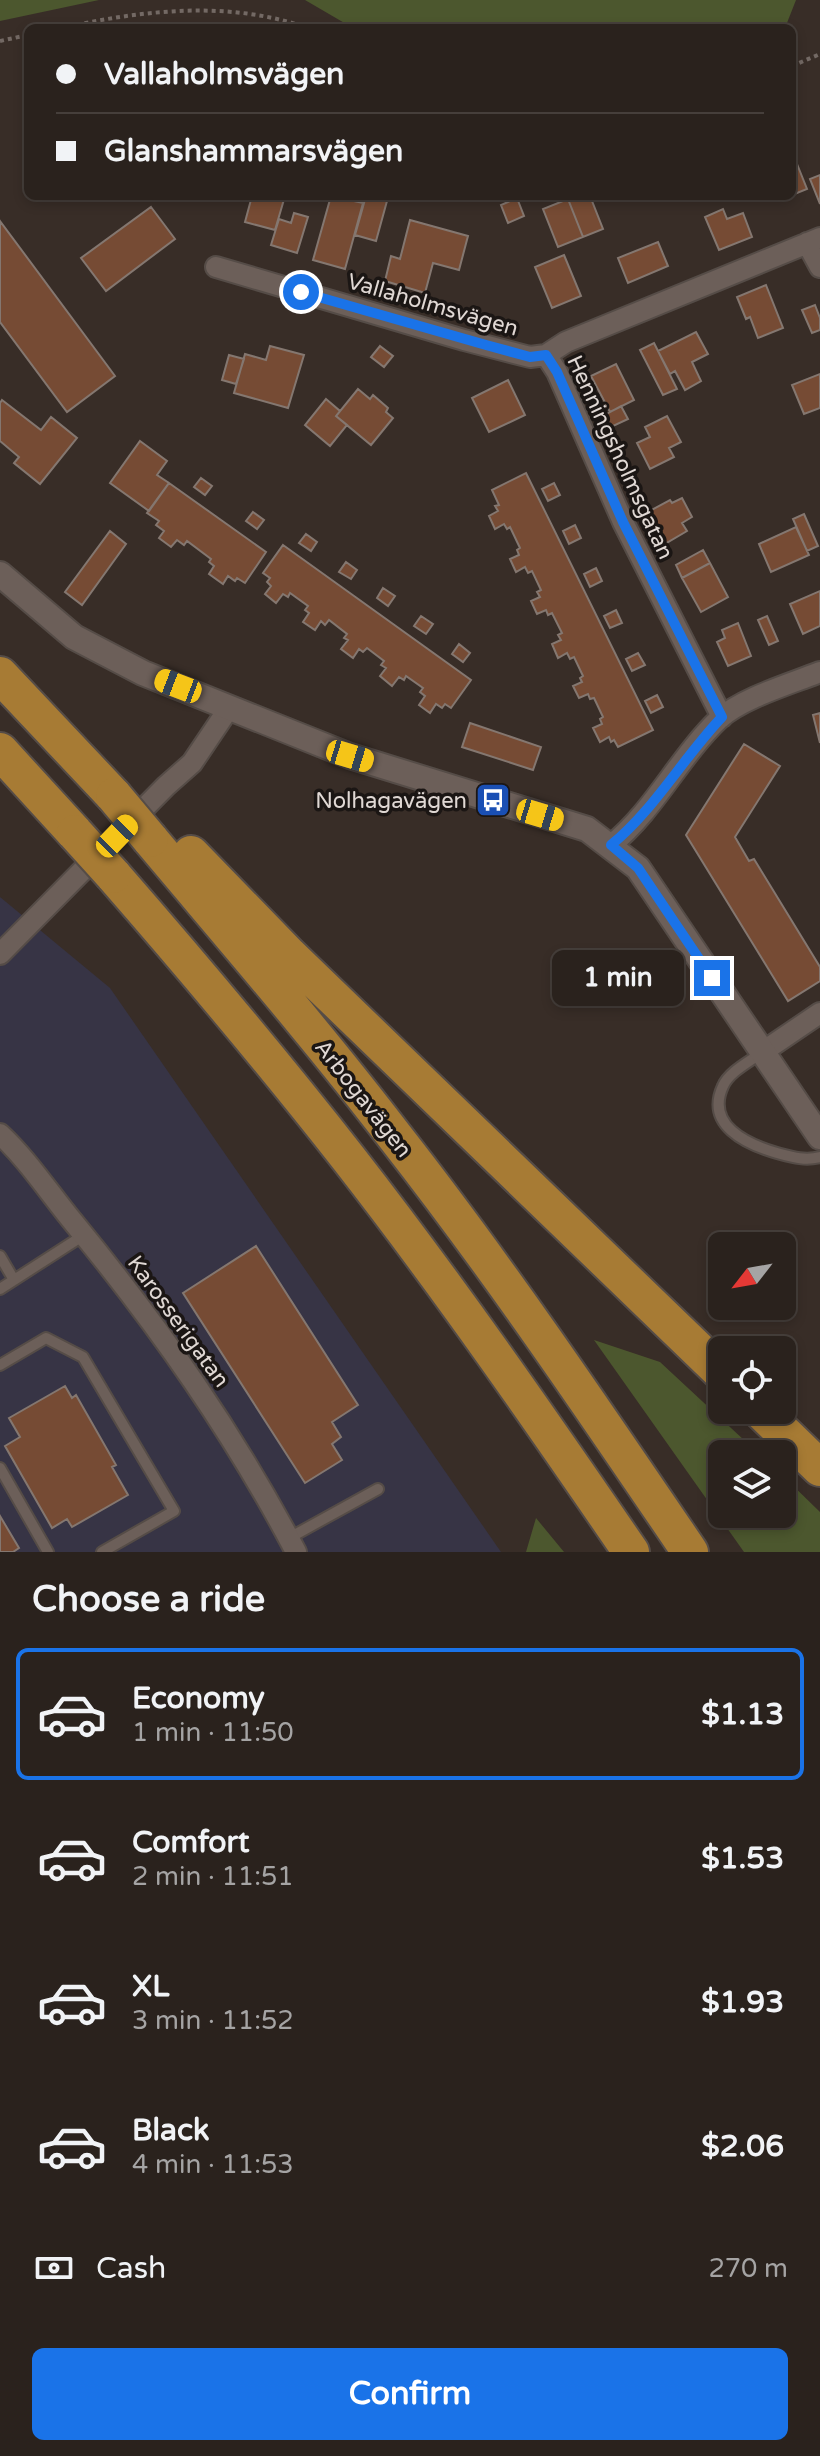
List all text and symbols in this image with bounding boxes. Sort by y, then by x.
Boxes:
text: Vallaholmsvägen [104,56,344,93]
text: Glanshammarsvägen [104,133,403,170]
street label: Vallaholmsvägen [344,268,521,342]
route start [283,274,319,310]
street label: Henningsholmsgatan [561,351,679,564]
car [151,666,205,706]
car [324,738,376,774]
bus stop icon: Nolhagavägen [474,781,512,819]
place label: Nolhagavägen [315,788,467,814]
car [514,797,566,833]
car [92,810,142,862]
callout: 1 min [552,950,684,1006]
route end [694,960,730,996]
text: 1 min [583,962,653,993]
street label: Arbogavägen [309,1035,417,1162]
north arrow [708,1232,796,1320]
map controls [708,1232,796,1528]
street label: Karosserigatan [122,1251,235,1392]
button: locate [708,1336,796,1424]
button: layers [708,1440,796,1528]
text: Choose a ride [32,1578,265,1621]
icon: car [36,1678,108,1750]
text: Economy [132,1680,265,1717]
text: $1.13 [701,1696,784,1733]
text: 1 min · 11:50 [132,1717,294,1748]
icon: car [36,1822,108,1894]
text: Comfort [132,1824,250,1861]
text: $1.53 [701,1840,784,1877]
text: 2 min · 11:51 [132,1861,294,1892]
icon: car [36,1966,108,2038]
text: XL [132,1968,169,2005]
text: $1.93 [701,1984,784,2021]
text: 3 min · 11:52 [132,2005,294,2036]
icon: car [36,2110,108,2182]
text: Black [132,2112,209,2149]
text: $2.06 [701,2128,784,2165]
text: 4 min · 11:53 [132,2149,294,2180]
icon: cash [32,2246,76,2290]
text: Cash [96,2250,166,2287]
text: 270 m [708,2253,788,2284]
button: Confirm [32,2348,788,2440]

